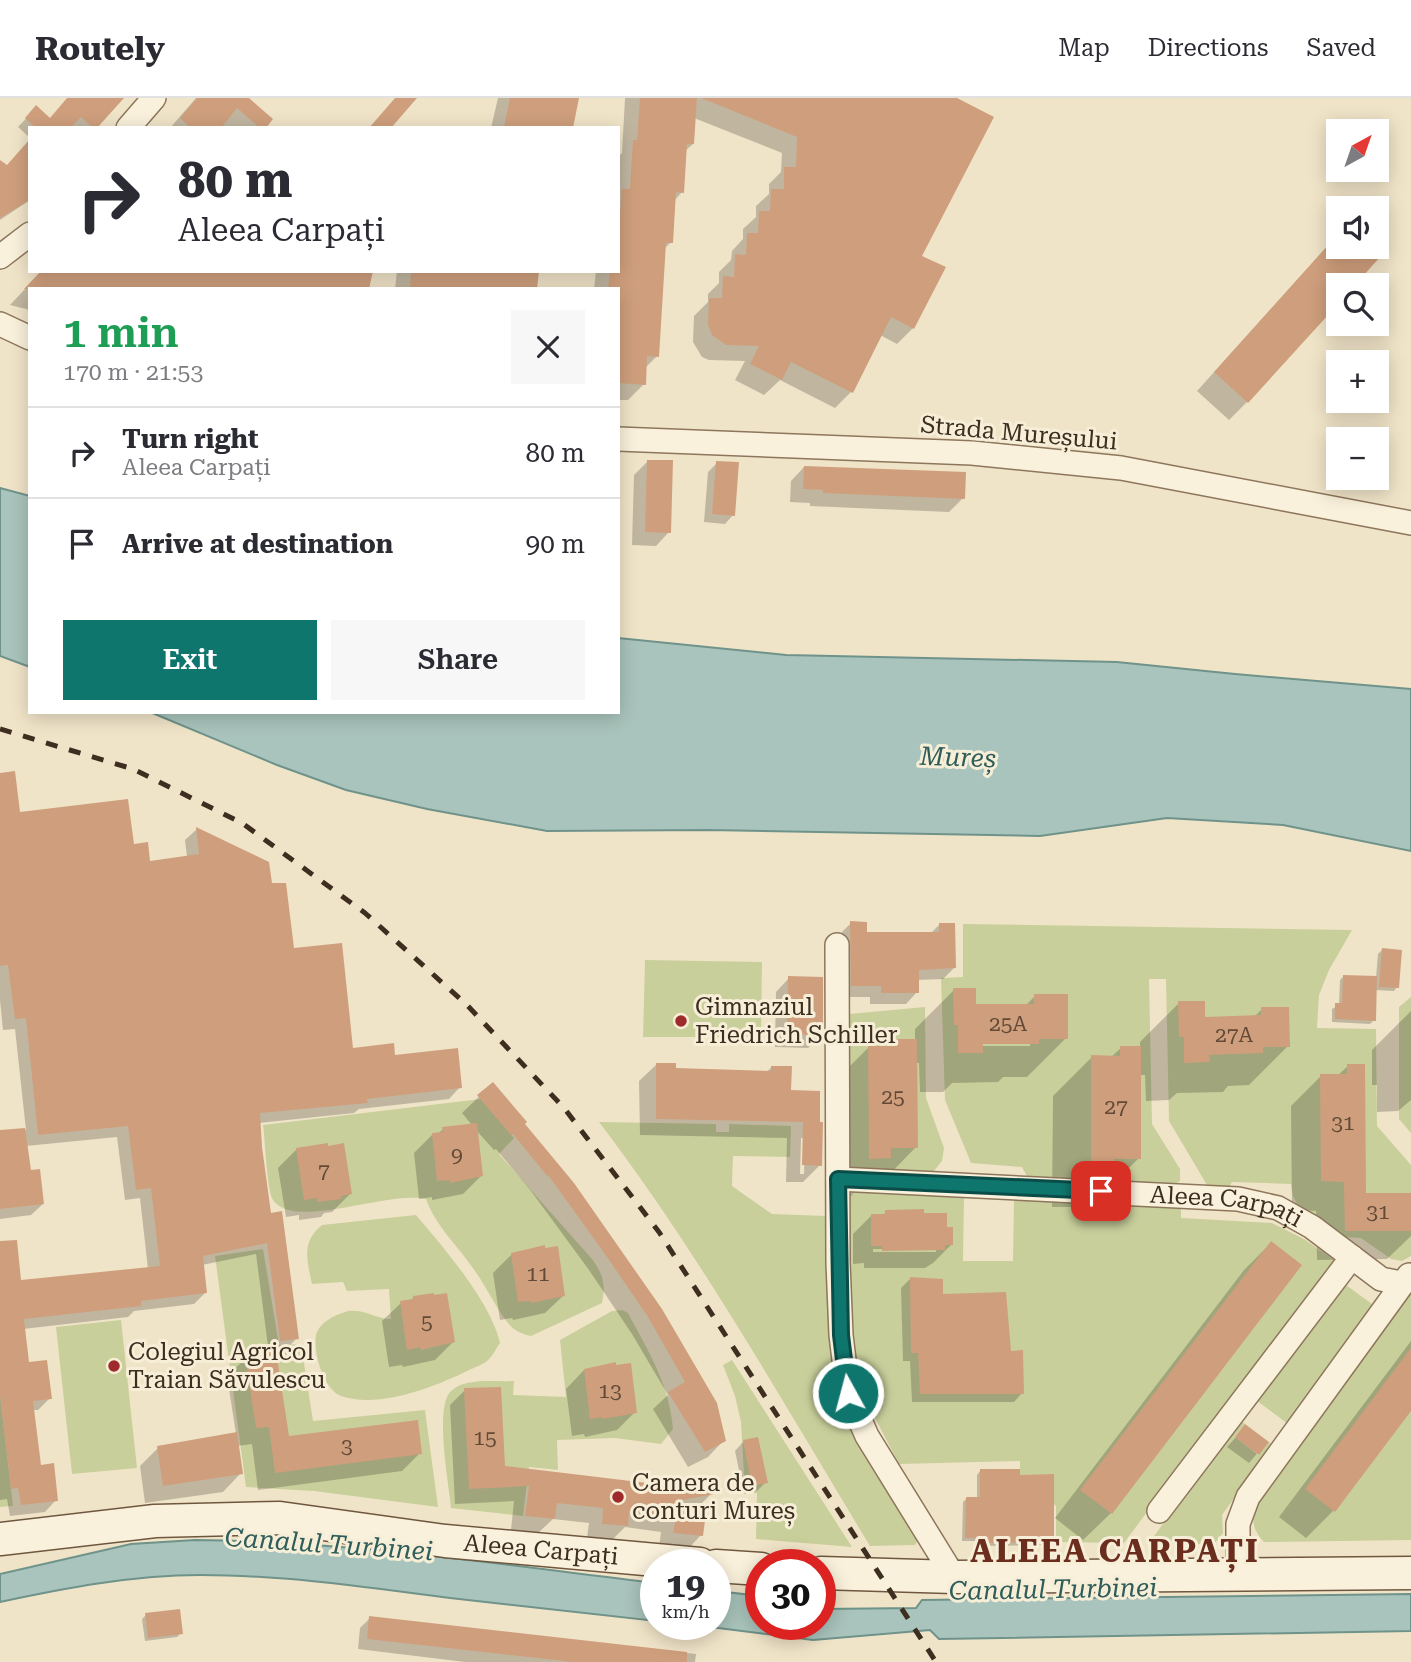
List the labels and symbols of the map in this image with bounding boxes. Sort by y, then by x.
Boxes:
north arrow [1326,119,1390,182]
street label: Strada Mureșului [919,410,1119,458]
water label: Mureș [918,741,997,775]
place label: Gimnaziul Friedrich Schiller [695,993,898,1049]
house number: 25A [989,1012,1027,1036]
marker: Gimnaziul Friedrich Schiller [673,1013,689,1029]
house number: 27A [1215,1023,1253,1047]
house number: 25 [881,1085,905,1109]
house number: 27 [1104,1095,1128,1119]
house number: 31 [1331,1111,1355,1135]
house number: 9 [451,1143,463,1167]
house number: 7 [318,1159,330,1183]
pin [1071,1161,1131,1221]
street label: Aleea Carpați [1149,1181,1308,1233]
house number: 31 [1366,1200,1390,1224]
house number: 11 [526,1262,550,1286]
house number: 5 [421,1310,433,1334]
place label: Colegiul Agricol Traian Săvulescu [128,1338,326,1394]
position arrow [811,1356,885,1430]
marker: Colegiul Agricol Traian Săvulescu [106,1358,122,1374]
house number: 13 [598,1379,622,1403]
house number: 15 [473,1426,497,1450]
house number: 3 [341,1434,353,1458]
place label: Camera de conturi Mureș [632,1469,795,1527]
marker: Camera de conturi Mureș [610,1489,626,1505]
water label: Canalul Turbinei [224,1522,434,1566]
street label: Aleea Carpați [462,1529,620,1572]
district label: ALEEA CARPAȚI [970,1532,1260,1573]
speed limit sign: 30 [745,1549,836,1640]
water label: Canalul Turbinei [948,1572,1158,1606]

